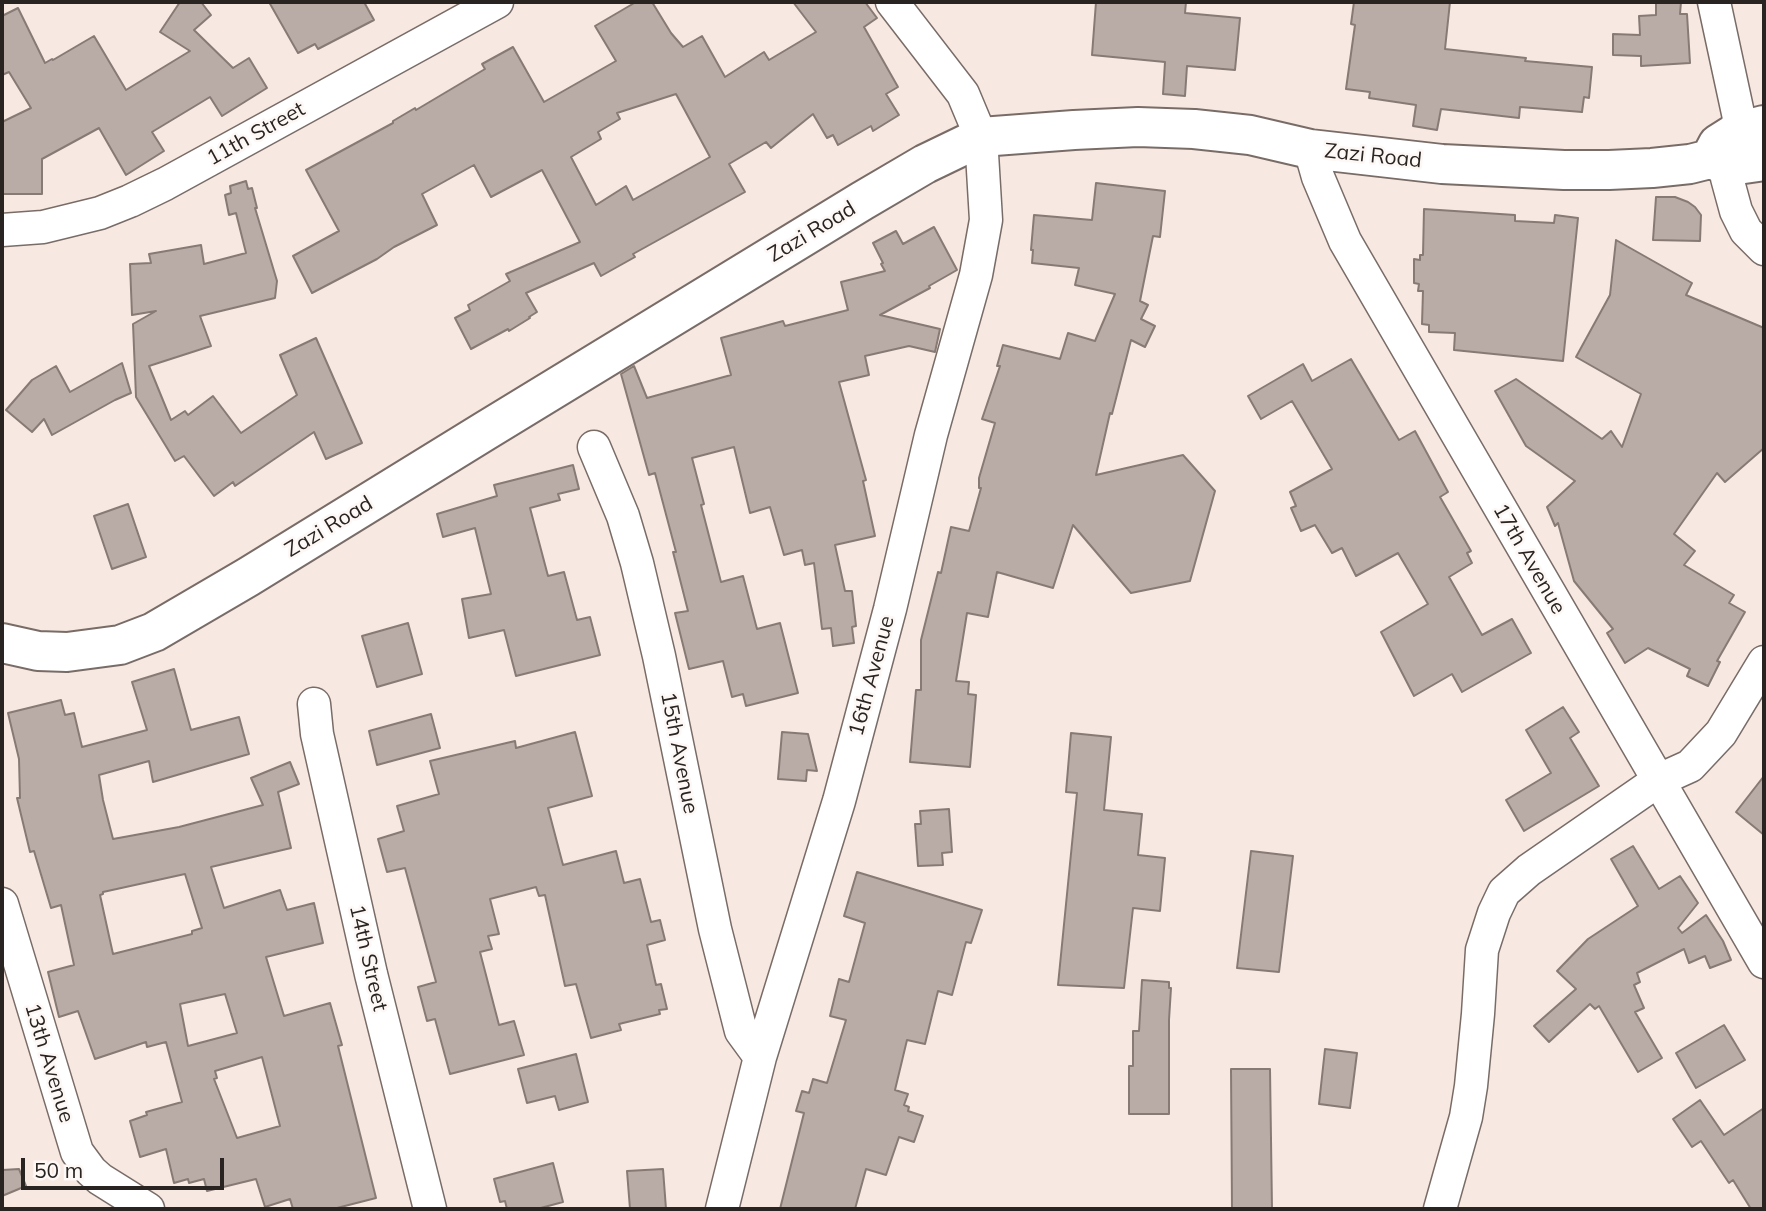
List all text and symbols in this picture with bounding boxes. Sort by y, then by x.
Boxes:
street label: 11th Street [202,97,310,171]
street label: Zazi Road [1323,138,1423,174]
street label: Zazi Road [764,196,860,268]
street label: Zazi Road [281,491,377,563]
street label: 17th Avenue [1487,499,1571,619]
street label: 16th Avenue [844,613,900,739]
street label: 15th Avenue [655,690,703,816]
street label: 14th Street [344,902,392,1014]
street label: 13th Avenue [19,1000,79,1126]
scale bar [24,1144,228,1188]
text: 50 m [34,1157,83,1183]

